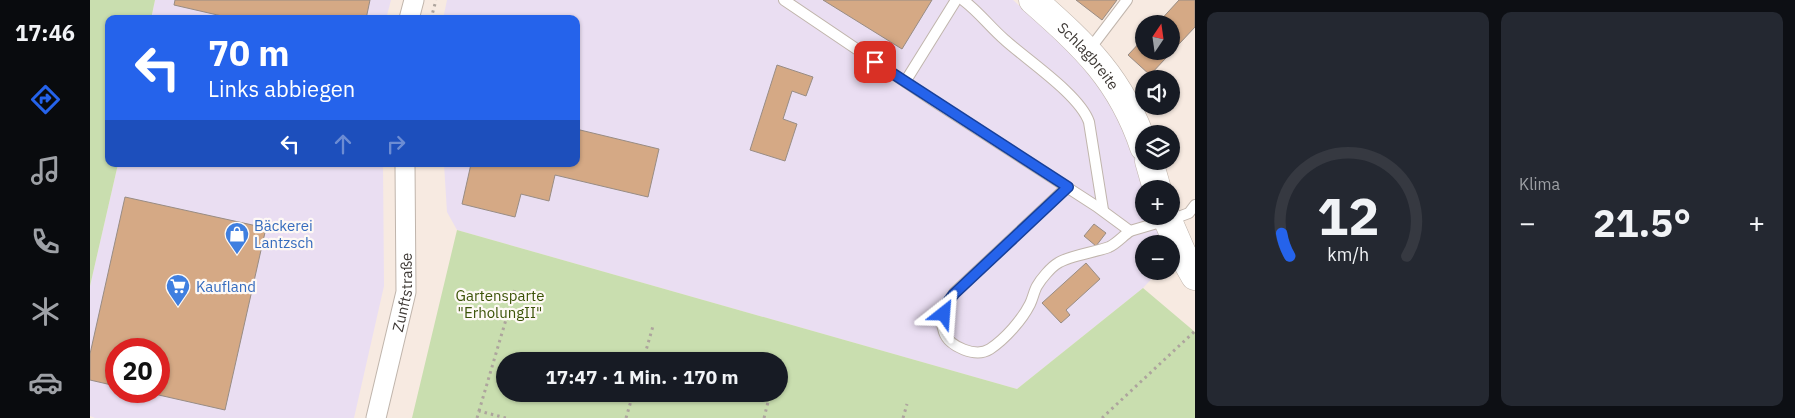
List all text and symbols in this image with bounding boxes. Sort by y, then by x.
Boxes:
north arrow [1135,15,1180,60]
map controls [1135,15,1180,280]
text: 17:46 [15,18,75,47]
street label: Schlagbreite [1054,18,1124,93]
text: 70 m [208,30,290,76]
icon: left [125,35,190,100]
pin [854,41,896,83]
icon: arrive [861,48,889,76]
button: sound [1135,70,1180,115]
text: Links abbiegen [208,74,355,103]
icon: directions [28,82,63,117]
button: layers [1135,125,1180,170]
icon: left [276,130,304,158]
icon: ahead [329,130,357,158]
icon: right [382,130,410,158]
icon: music [28,153,63,188]
text: Klima [1519,174,1560,194]
button: + [1135,180,1180,225]
text: 12 [1317,182,1379,249]
text: 21.5° [1593,198,1691,247]
text: − [1519,204,1536,241]
text: + [1748,204,1765,241]
place label: Bäckerei Lantzsch [254,216,314,252]
shop icon: Bäckerei Lantzsch [224,221,250,255]
icon: phone [28,224,63,259]
button: − [1135,235,1180,280]
text: km/h [1327,243,1369,266]
street label: Zunftstraße [387,253,416,333]
supermarket icon: Kaufland [165,273,191,307]
place label: Kaufland [196,277,256,296]
park label: Gartensparte "ErholungII" [456,286,544,322]
position arrow [917,287,969,339]
icon: climate [28,294,63,329]
speed limit sign: 20 [105,338,170,403]
icon: car [28,365,63,400]
text: 17:47 · 1 Min. · 170 m [545,365,739,389]

